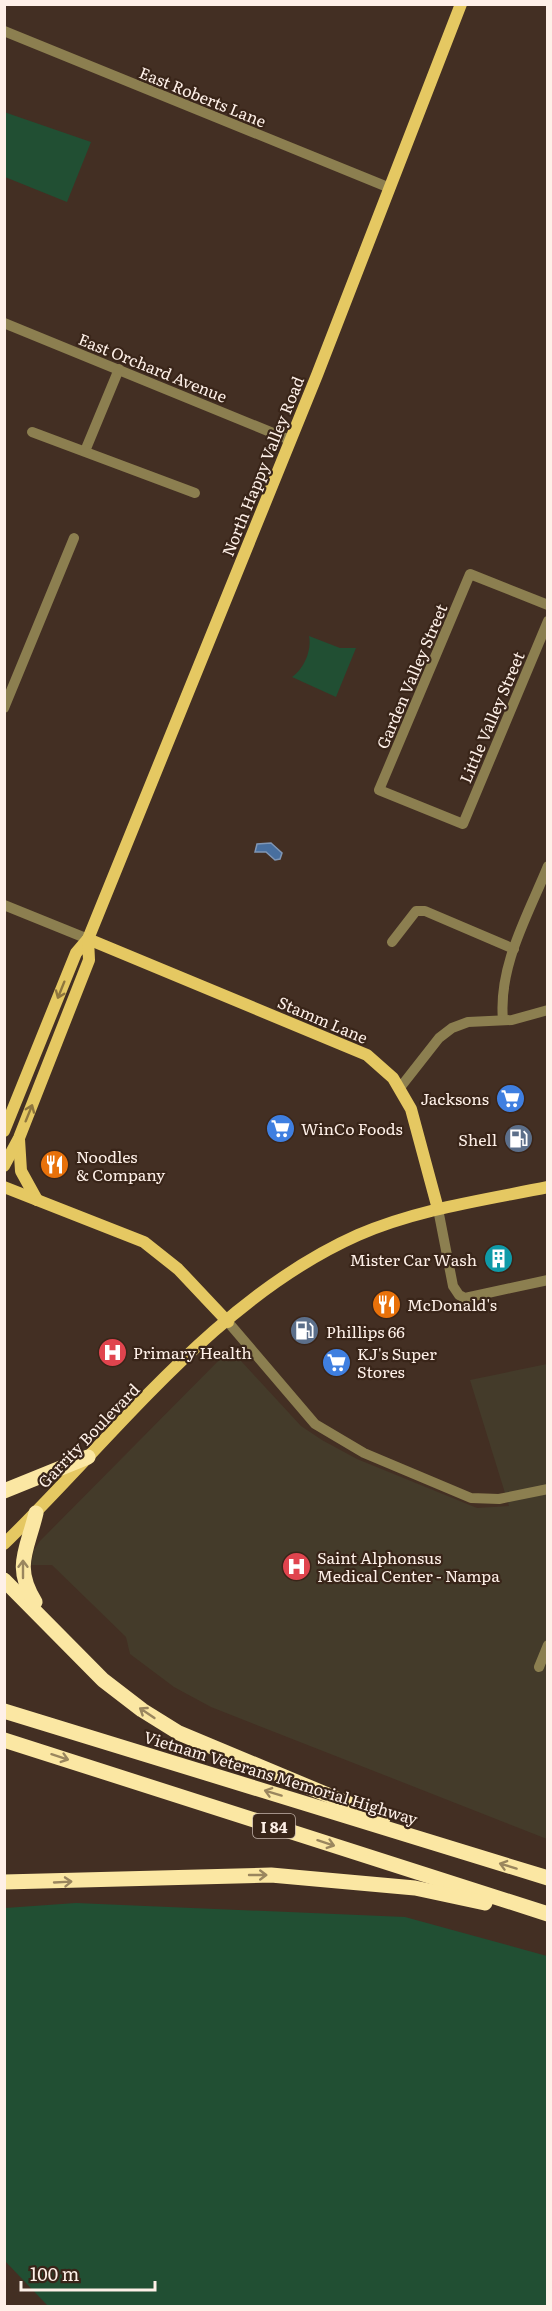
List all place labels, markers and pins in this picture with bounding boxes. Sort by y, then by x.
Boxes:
supermarket icon: Jacksons [494,1082,526,1114]
place label: Jacksons [420,1086,489,1110]
supermarket icon: WinCo Foods [264,1112,296,1144]
place label: WinCo Foods [301,1116,403,1140]
fuel station icon: Shell [502,1123,534,1155]
place label: Shell [458,1127,497,1151]
place label: Noodles & Company [76,1144,166,1186]
restaurant icon: Noodles & Company [39,1149,71,1181]
building icon: Mister Car Wash [482,1243,514,1275]
place label: Mister Car Wash [350,1247,477,1271]
restaurant icon: McDonald's [370,1288,402,1320]
place label: McDonald's [407,1292,497,1316]
fuel station icon: Phillips 66 [289,1315,321,1347]
place label: Phillips 66 [326,1319,405,1343]
hospital icon: Primary Health [96,1336,128,1368]
place label: Primary Health [133,1340,252,1364]
place label: KJ's Super Stores [357,1341,437,1383]
supermarket icon: KJ's Super Stores [320,1346,352,1378]
place label: Saint Alphonsus Medical Center - Nampa [317,1545,500,1587]
hospital icon: Saint Alphonsus Medical Center - Nampa [280,1550,312,1582]

